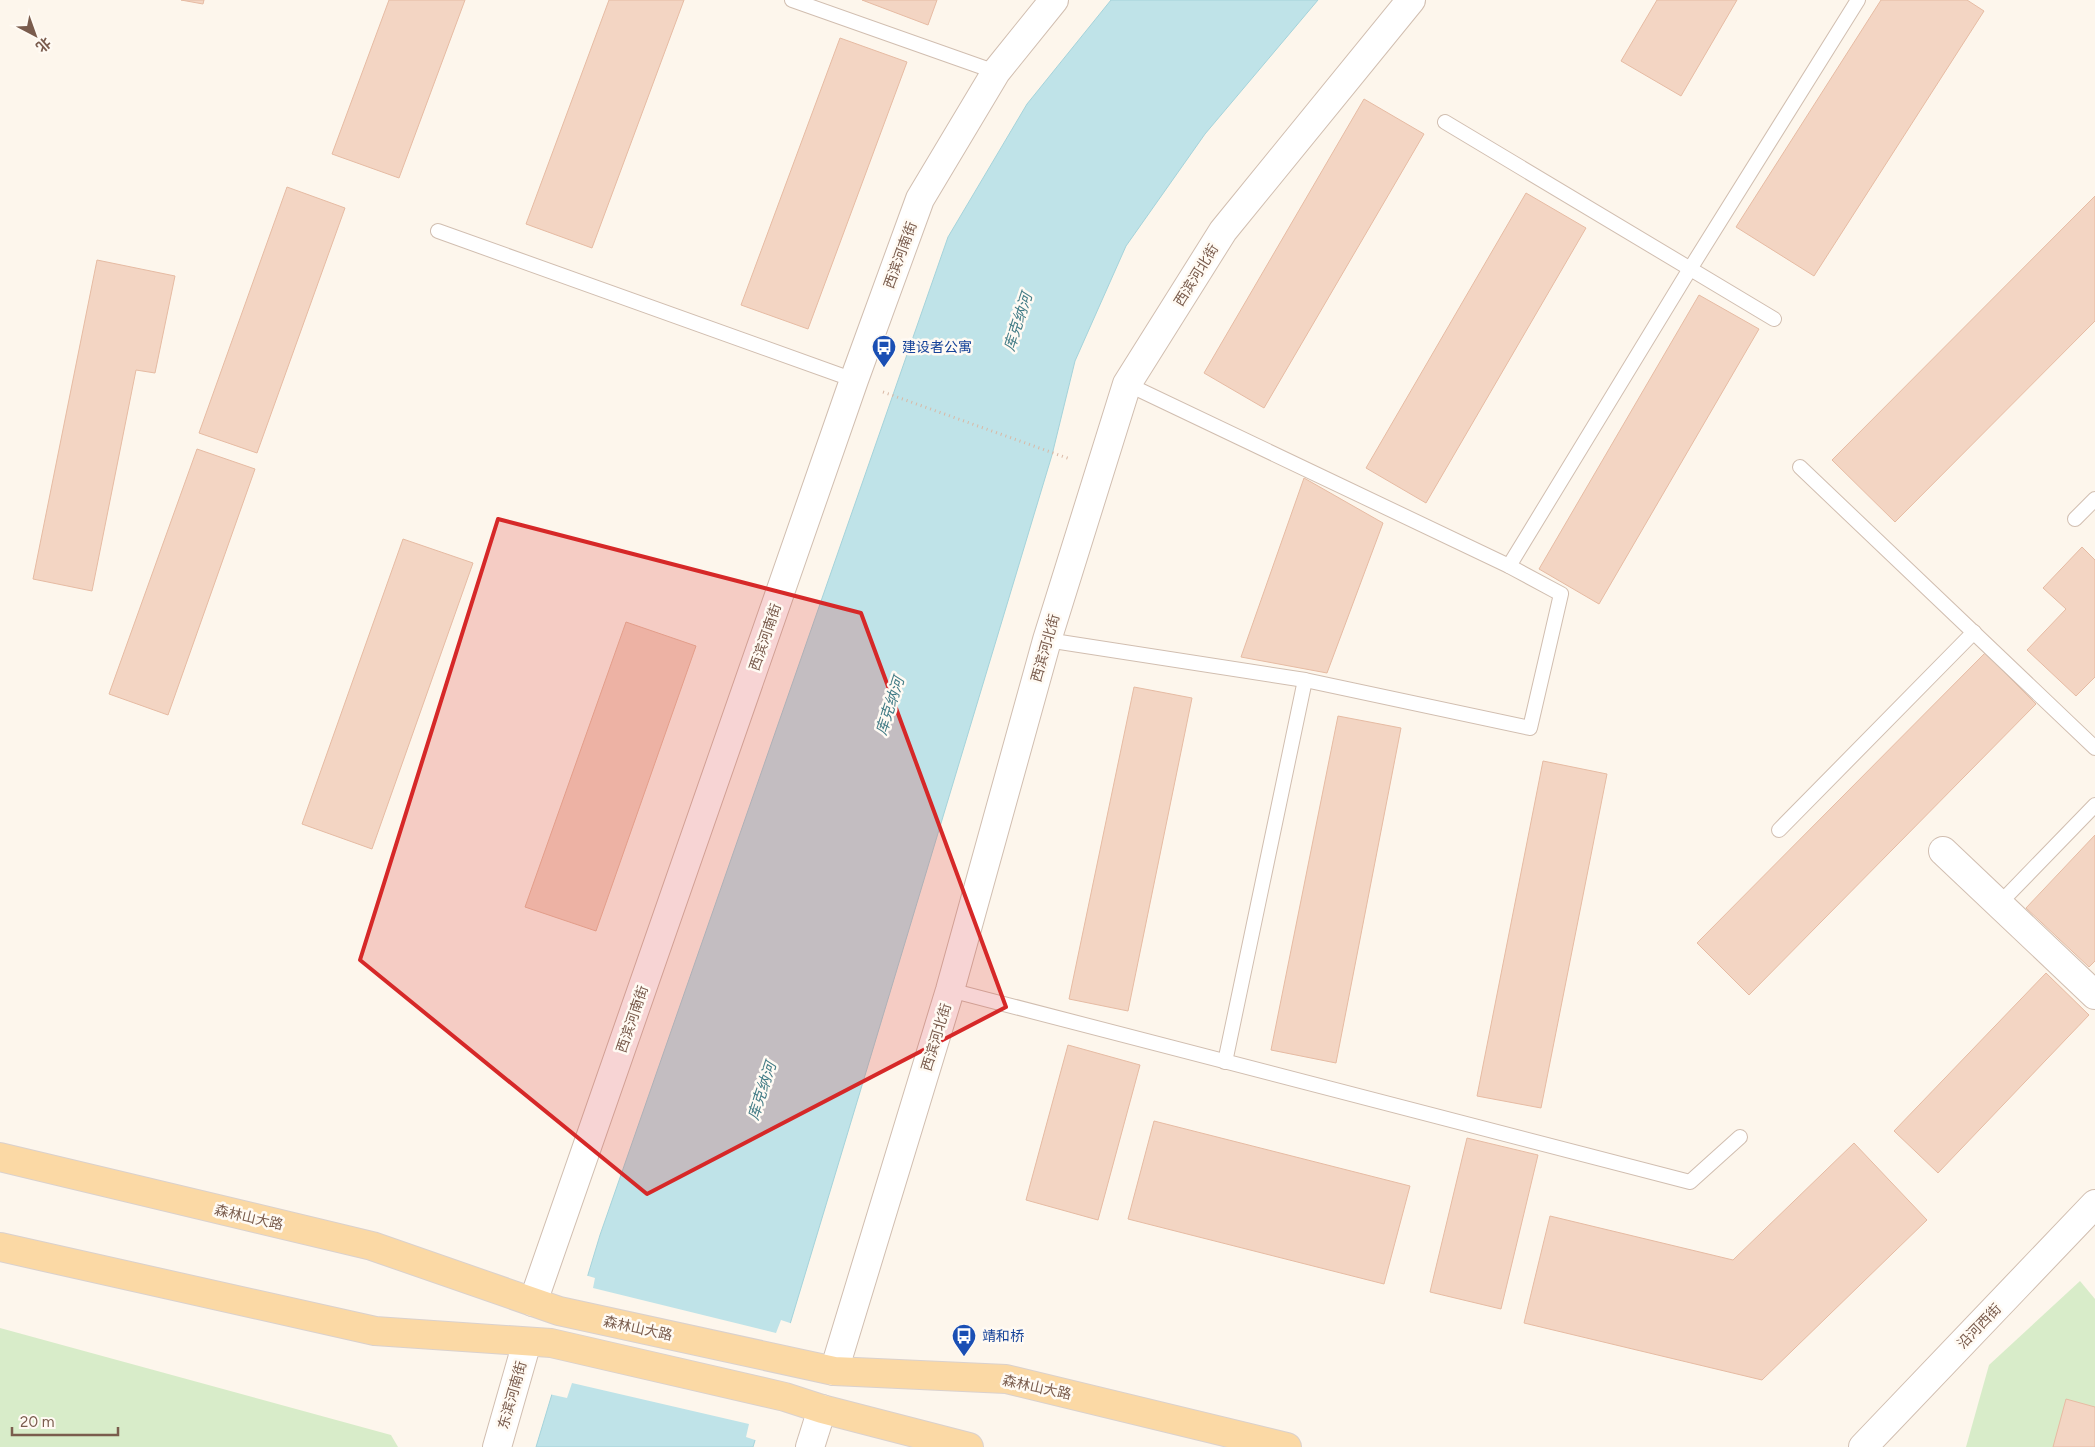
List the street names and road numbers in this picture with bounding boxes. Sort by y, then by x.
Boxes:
street label: 西滨河南街 [881,219,920,291]
street label: 西滨河北街 [1171,241,1222,309]
street label: 西滨河南街 [746,601,785,673]
street label: 西滨河北街 [1028,612,1063,684]
street label: 西滨河南街 [613,983,652,1055]
street label: 西滨河北街 [918,1001,955,1073]
street label: 森林山大路 [213,1201,285,1234]
street label: 沿河西街 [1954,1300,2005,1352]
street label: 森林山大路 [602,1313,674,1344]
street label: 东滨河南街 [495,1359,530,1431]
street label: 森林山大路 [1001,1372,1073,1403]

